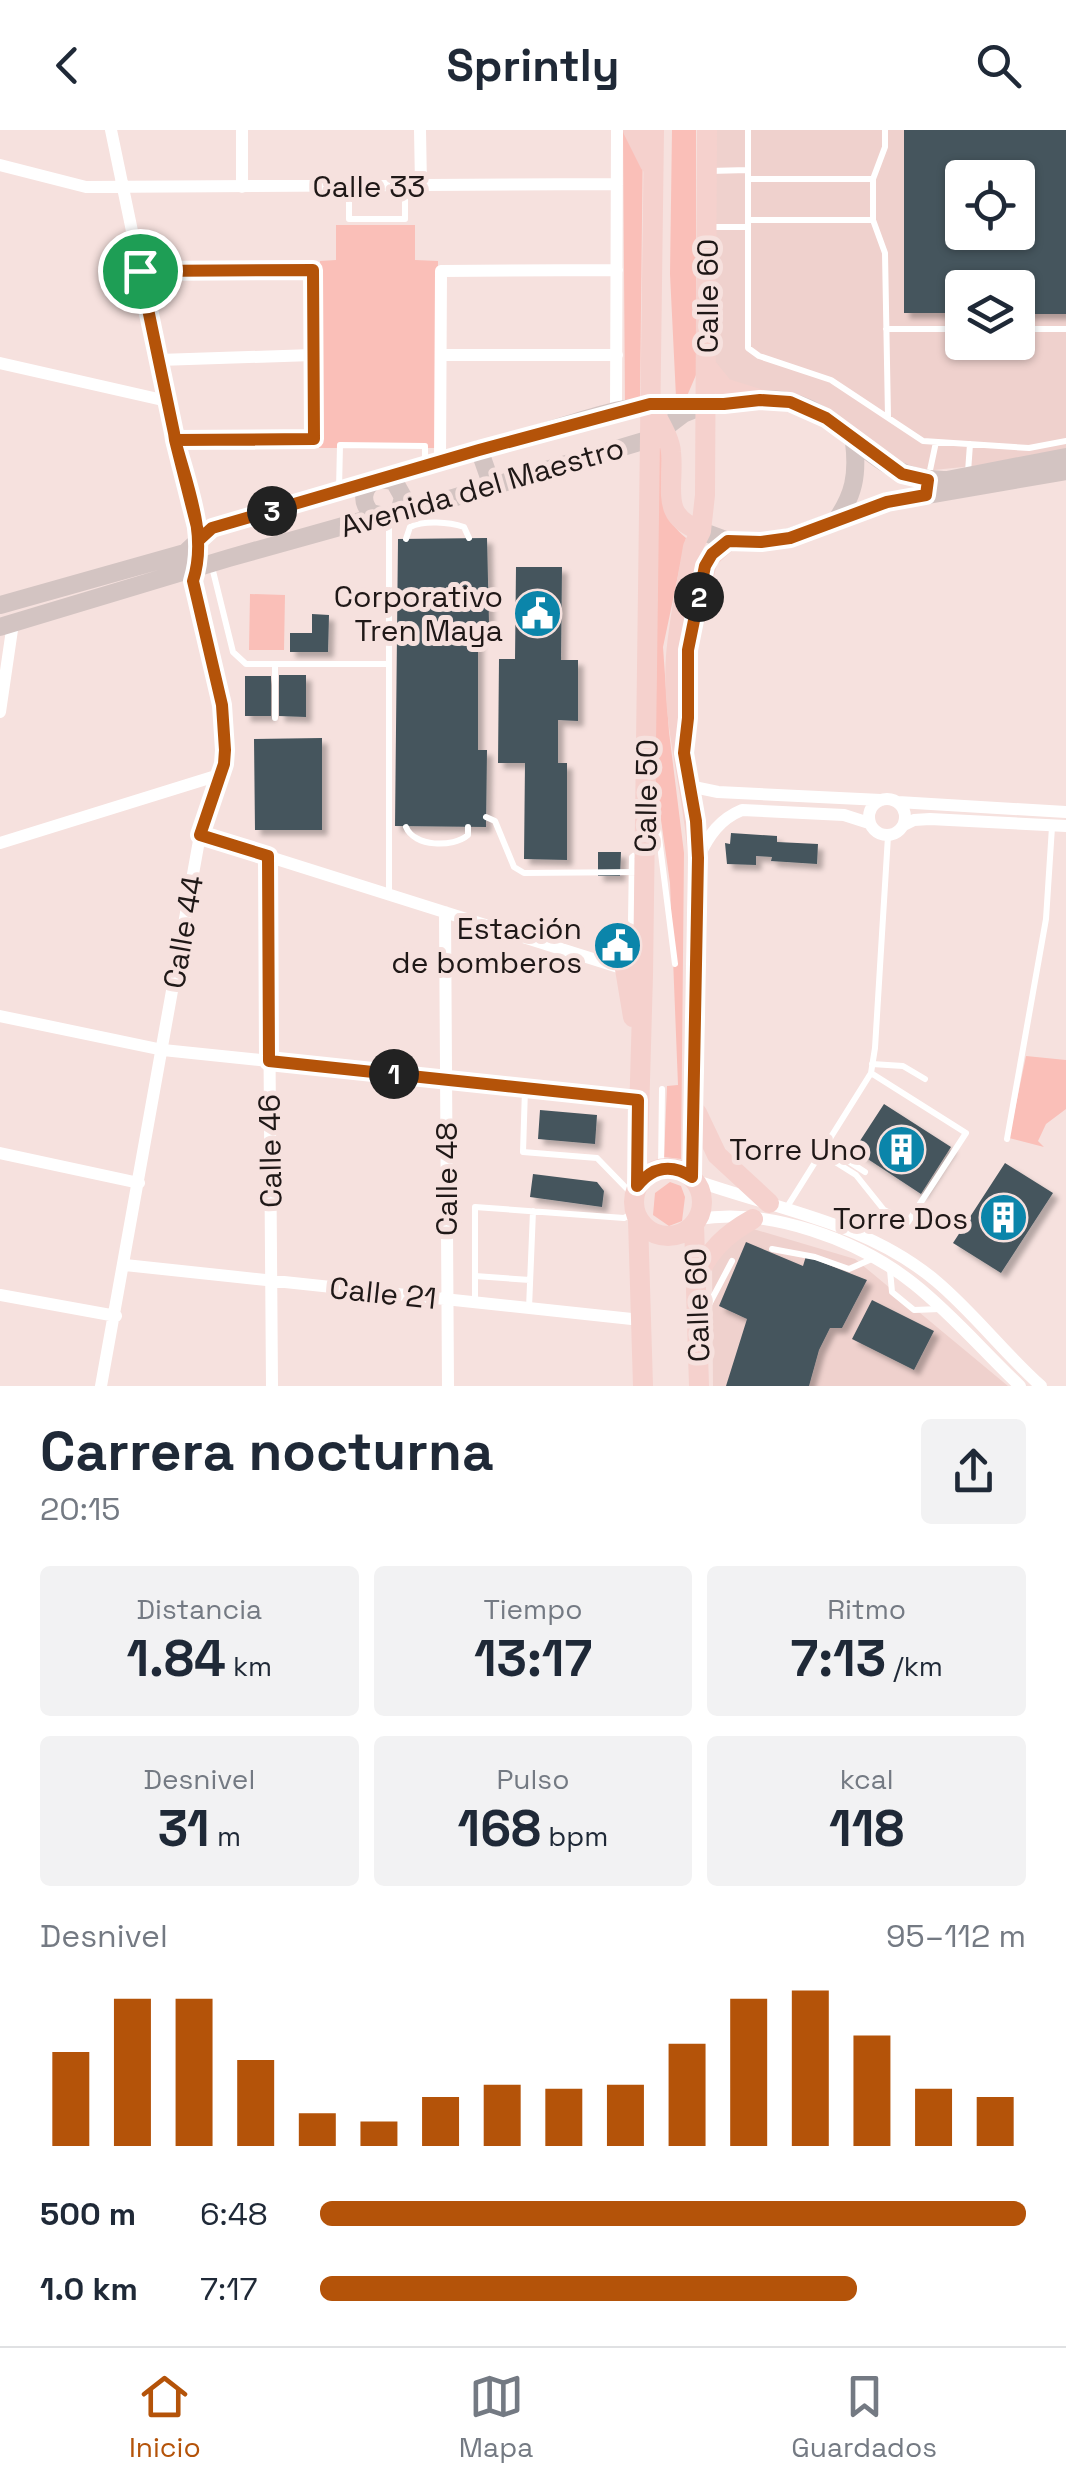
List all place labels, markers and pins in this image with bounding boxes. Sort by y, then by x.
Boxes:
pin [98,229,183,314]
pin: 3 [247,486,297,536]
pin: 2 [674,572,724,622]
place label: Corporativo Tren Maya [334,577,503,650]
public building icon: Corporativo Tren Maya [512,587,564,639]
place label: Estación de bomberos [391,909,582,982]
public building icon: Estación de bomberos [591,919,643,971]
pin: 1 [369,1049,419,1099]
building icon: Torre Uno [876,1123,928,1175]
place label: Torre Uno [729,1130,867,1169]
building icon: Torre Dos [977,1192,1029,1244]
place label: Torre Dos [833,1199,968,1238]

